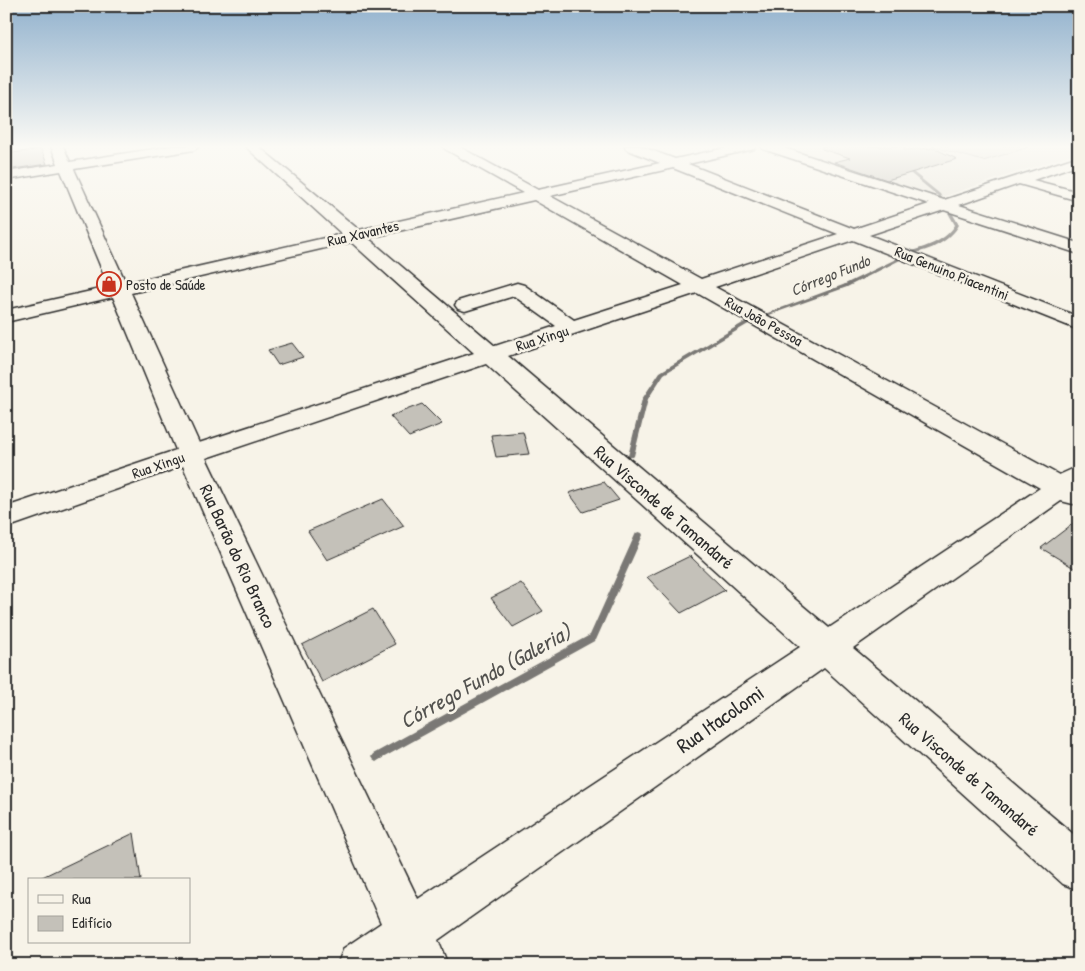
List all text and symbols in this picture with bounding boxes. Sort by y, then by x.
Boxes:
street label: Rua Xavantes [325,215,401,251]
street label: Rua Genuino Piacentini [892,241,1012,305]
water label: Córrego Fundo [787,249,874,301]
shop icon: Posto de Saúde [96,271,122,297]
place label: Posto de Saúde [126,274,206,295]
street label: Rua João Pessoa [721,291,807,351]
street label: Rua Xingu [513,320,571,356]
street label: Rua Visconde de Tamandaré [589,439,739,575]
street label: Rua Xingu [129,446,187,484]
street label: Rua Barão do Rio Branco [194,480,282,632]
water label: Córrego Fundo (Galeria) [394,616,578,735]
street label: Rua Itacolomi [670,678,770,760]
street label: Rua Visconde de Tamandaré [894,706,1044,842]
legend [28,878,190,944]
text: Rua [72,888,91,909]
text: Edifício [72,912,112,933]

